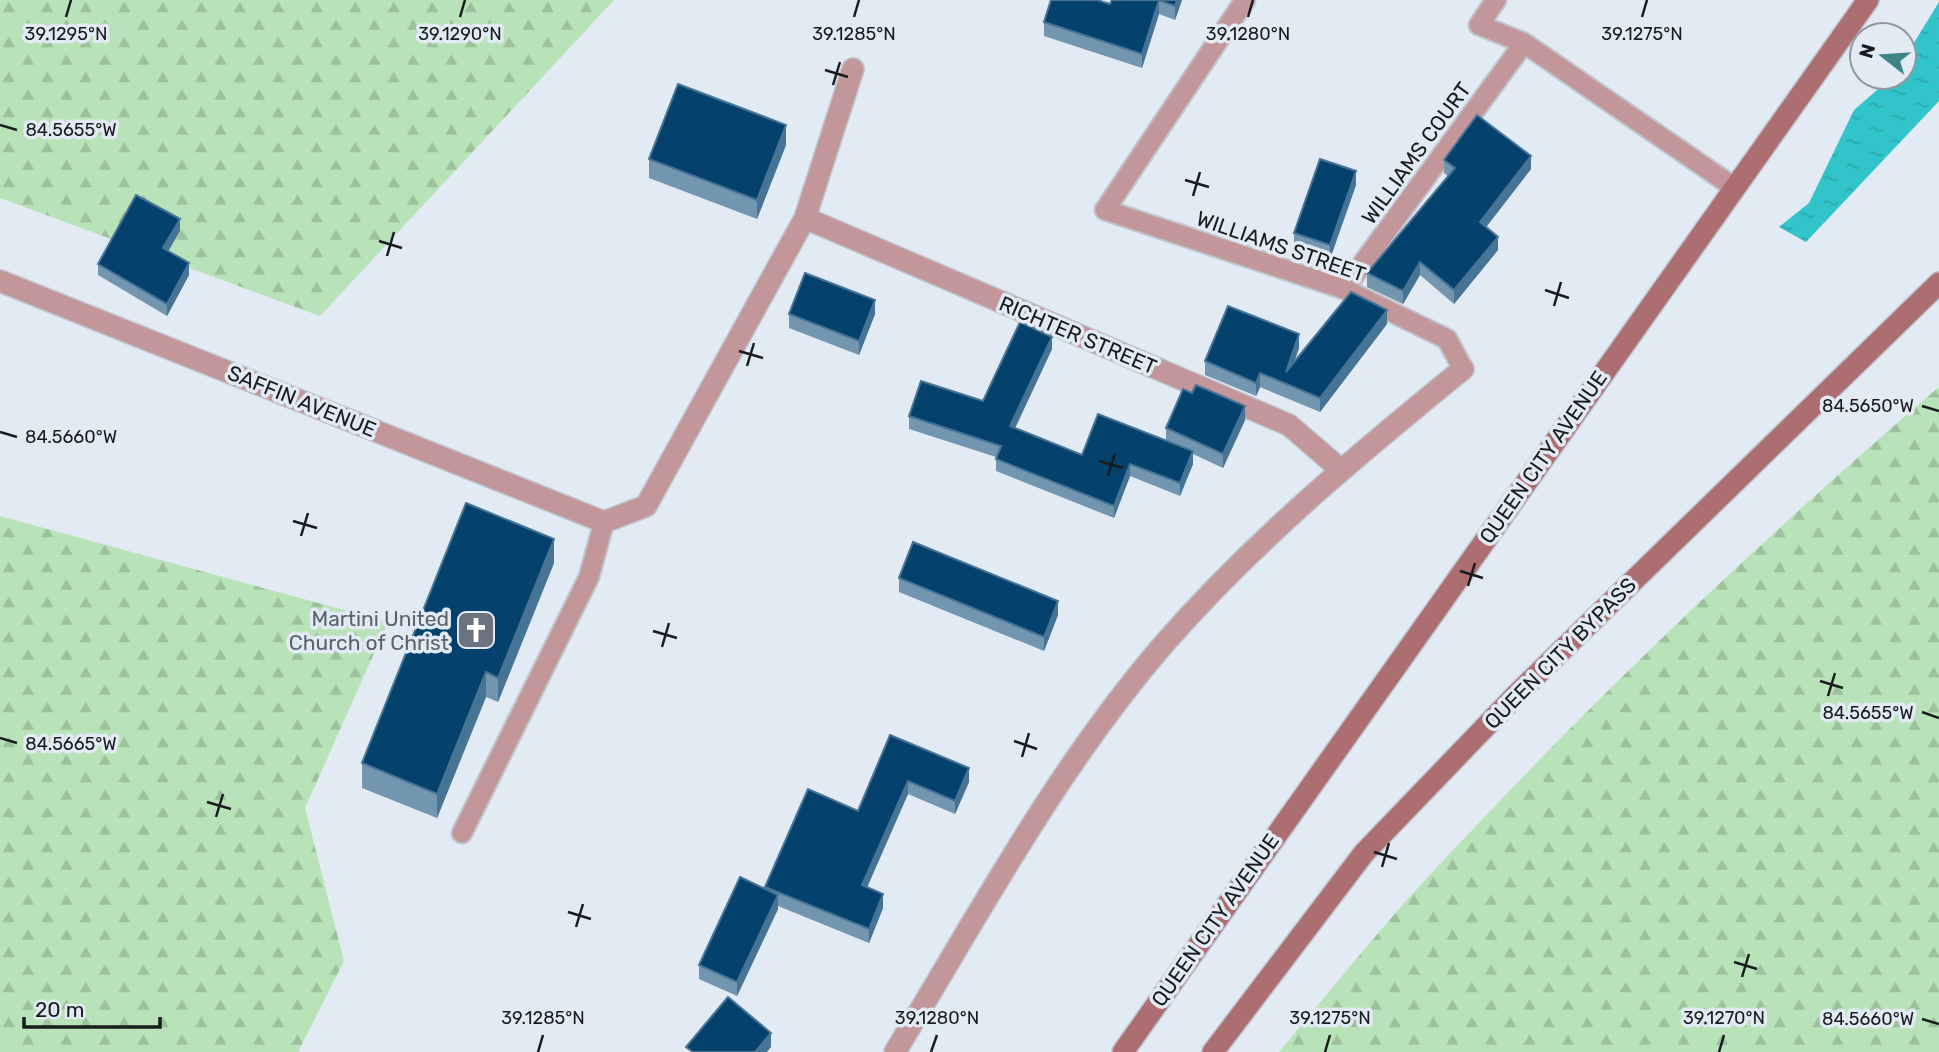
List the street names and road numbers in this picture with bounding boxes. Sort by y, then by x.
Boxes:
street label: WILLIAMS COURT [1356,77,1476,229]
street label: WILLIAMS STREET [1193,205,1369,287]
street label: RICHTER STREET [995,291,1161,379]
street label: SAFFIN AVENUE [224,360,380,442]
street label: QUEEN CITY AVENUE [1474,366,1612,548]
street label: QUEEN CITY BYPASS [1479,572,1641,734]
street label: QUEEN CITY AVENUE [1146,829,1284,1011]

